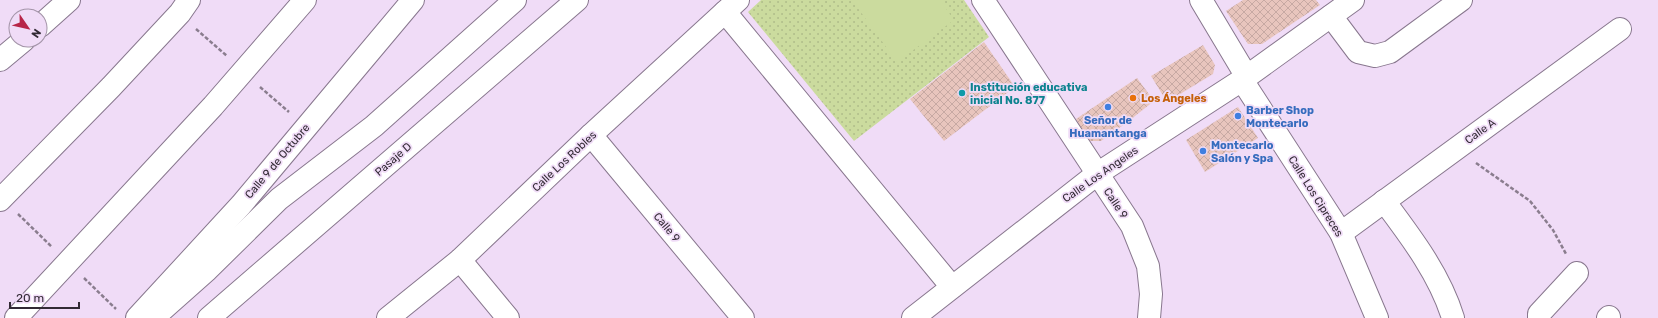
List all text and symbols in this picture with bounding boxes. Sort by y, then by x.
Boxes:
north arrow [8,8,48,48]
text: N [28,26,43,40]
place label: Institución educativa inicial No. 877 [970,81,1087,107]
marker: Institución educativa inicial No. 877 [957,88,967,98]
place label: Los Ángeles [1141,92,1207,105]
marker: Los Ángeles [1128,93,1138,103]
marker: Señor de Huamantanga [1103,102,1113,112]
place label: Barber Shop Montecarlo [1246,104,1314,130]
marker: Barber Shop Montecarlo [1233,111,1243,121]
place label: Señor de Huamantanga [1069,114,1147,140]
street label: Calle A [1462,116,1499,147]
street label: Calle 9 de Octubre [242,121,312,201]
street label: Calle Los Robles [530,128,599,194]
place label: Montecarlo Salón y Spa [1211,139,1274,165]
street label: Pasaje D [372,140,414,179]
street label: Calle Los Angeles [1060,143,1141,205]
marker: Montecarlo Salón y Spa [1198,146,1208,156]
street label: Calle Los Cipreces [1285,153,1346,239]
street label: Calle 9 [1101,185,1131,221]
street label: Calle 9 [651,210,683,245]
scale bar [10,284,79,310]
text: 20 m [16,291,44,305]

